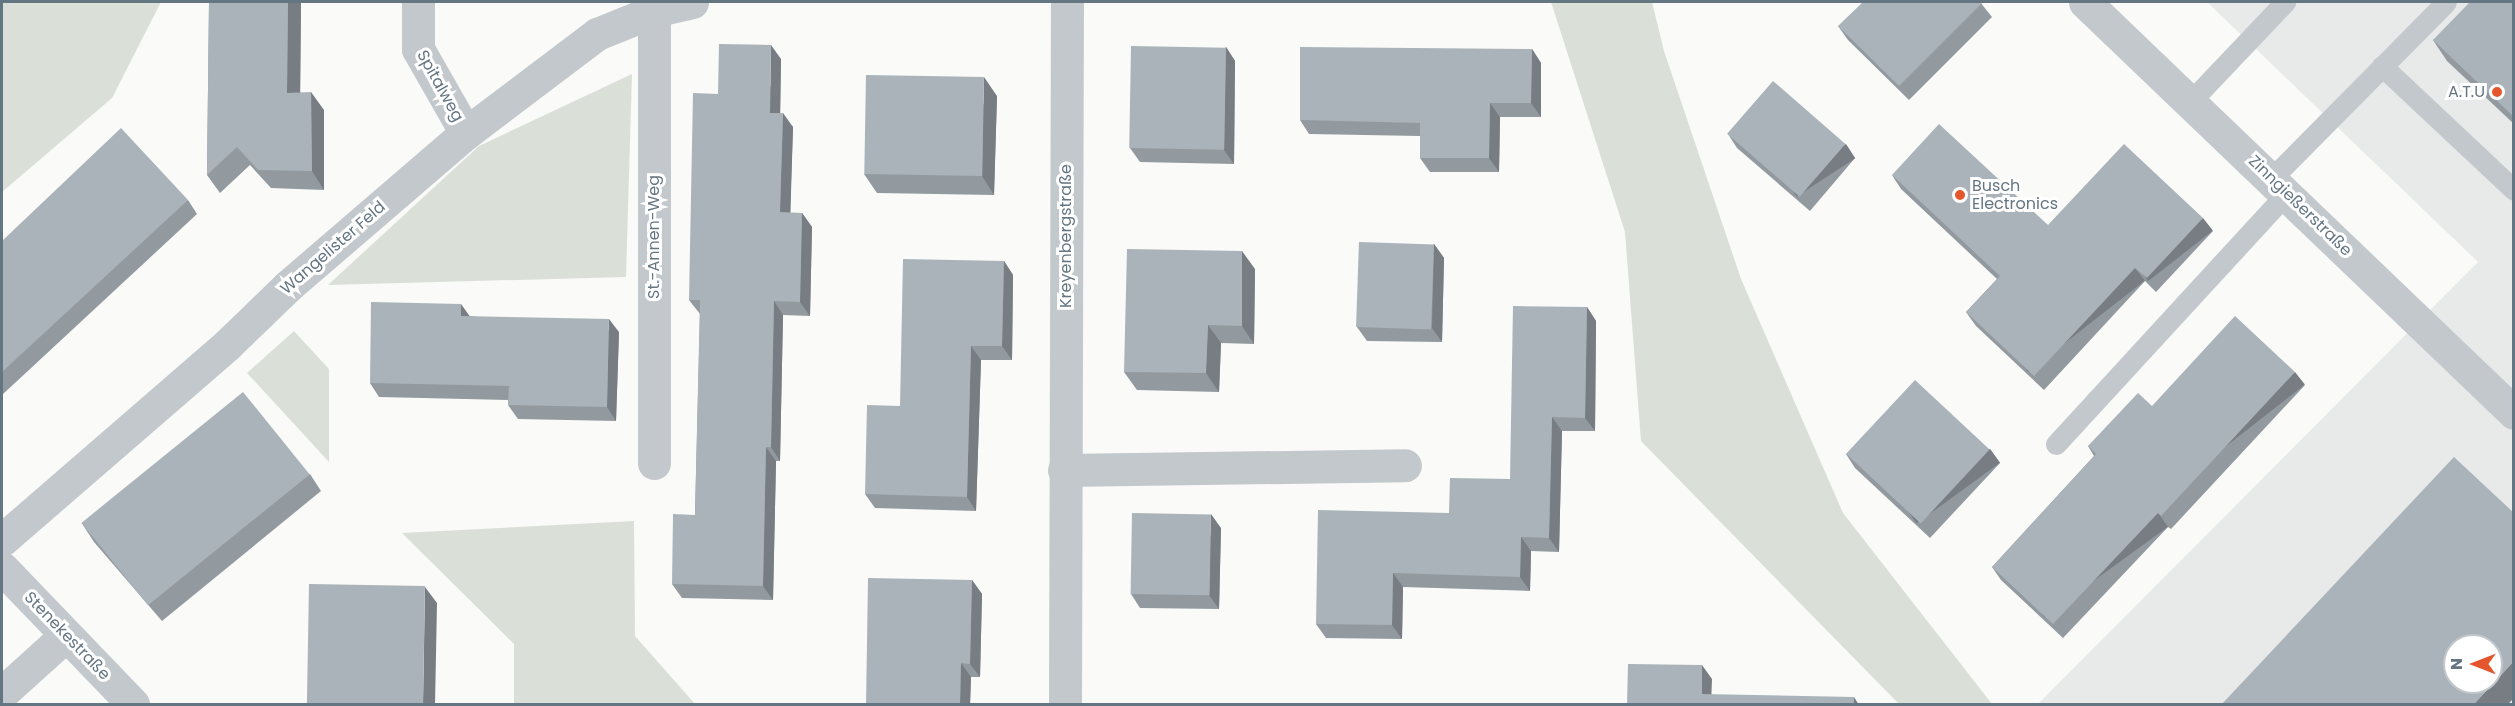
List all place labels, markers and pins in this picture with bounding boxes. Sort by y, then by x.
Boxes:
place label: A.T.U [2448,82,2485,102]
marker: A.T.U [2490,85,2504,99]
place label: Busch Electronics [1972,176,2058,214]
marker: Busch Electronics [1953,188,1967,202]

